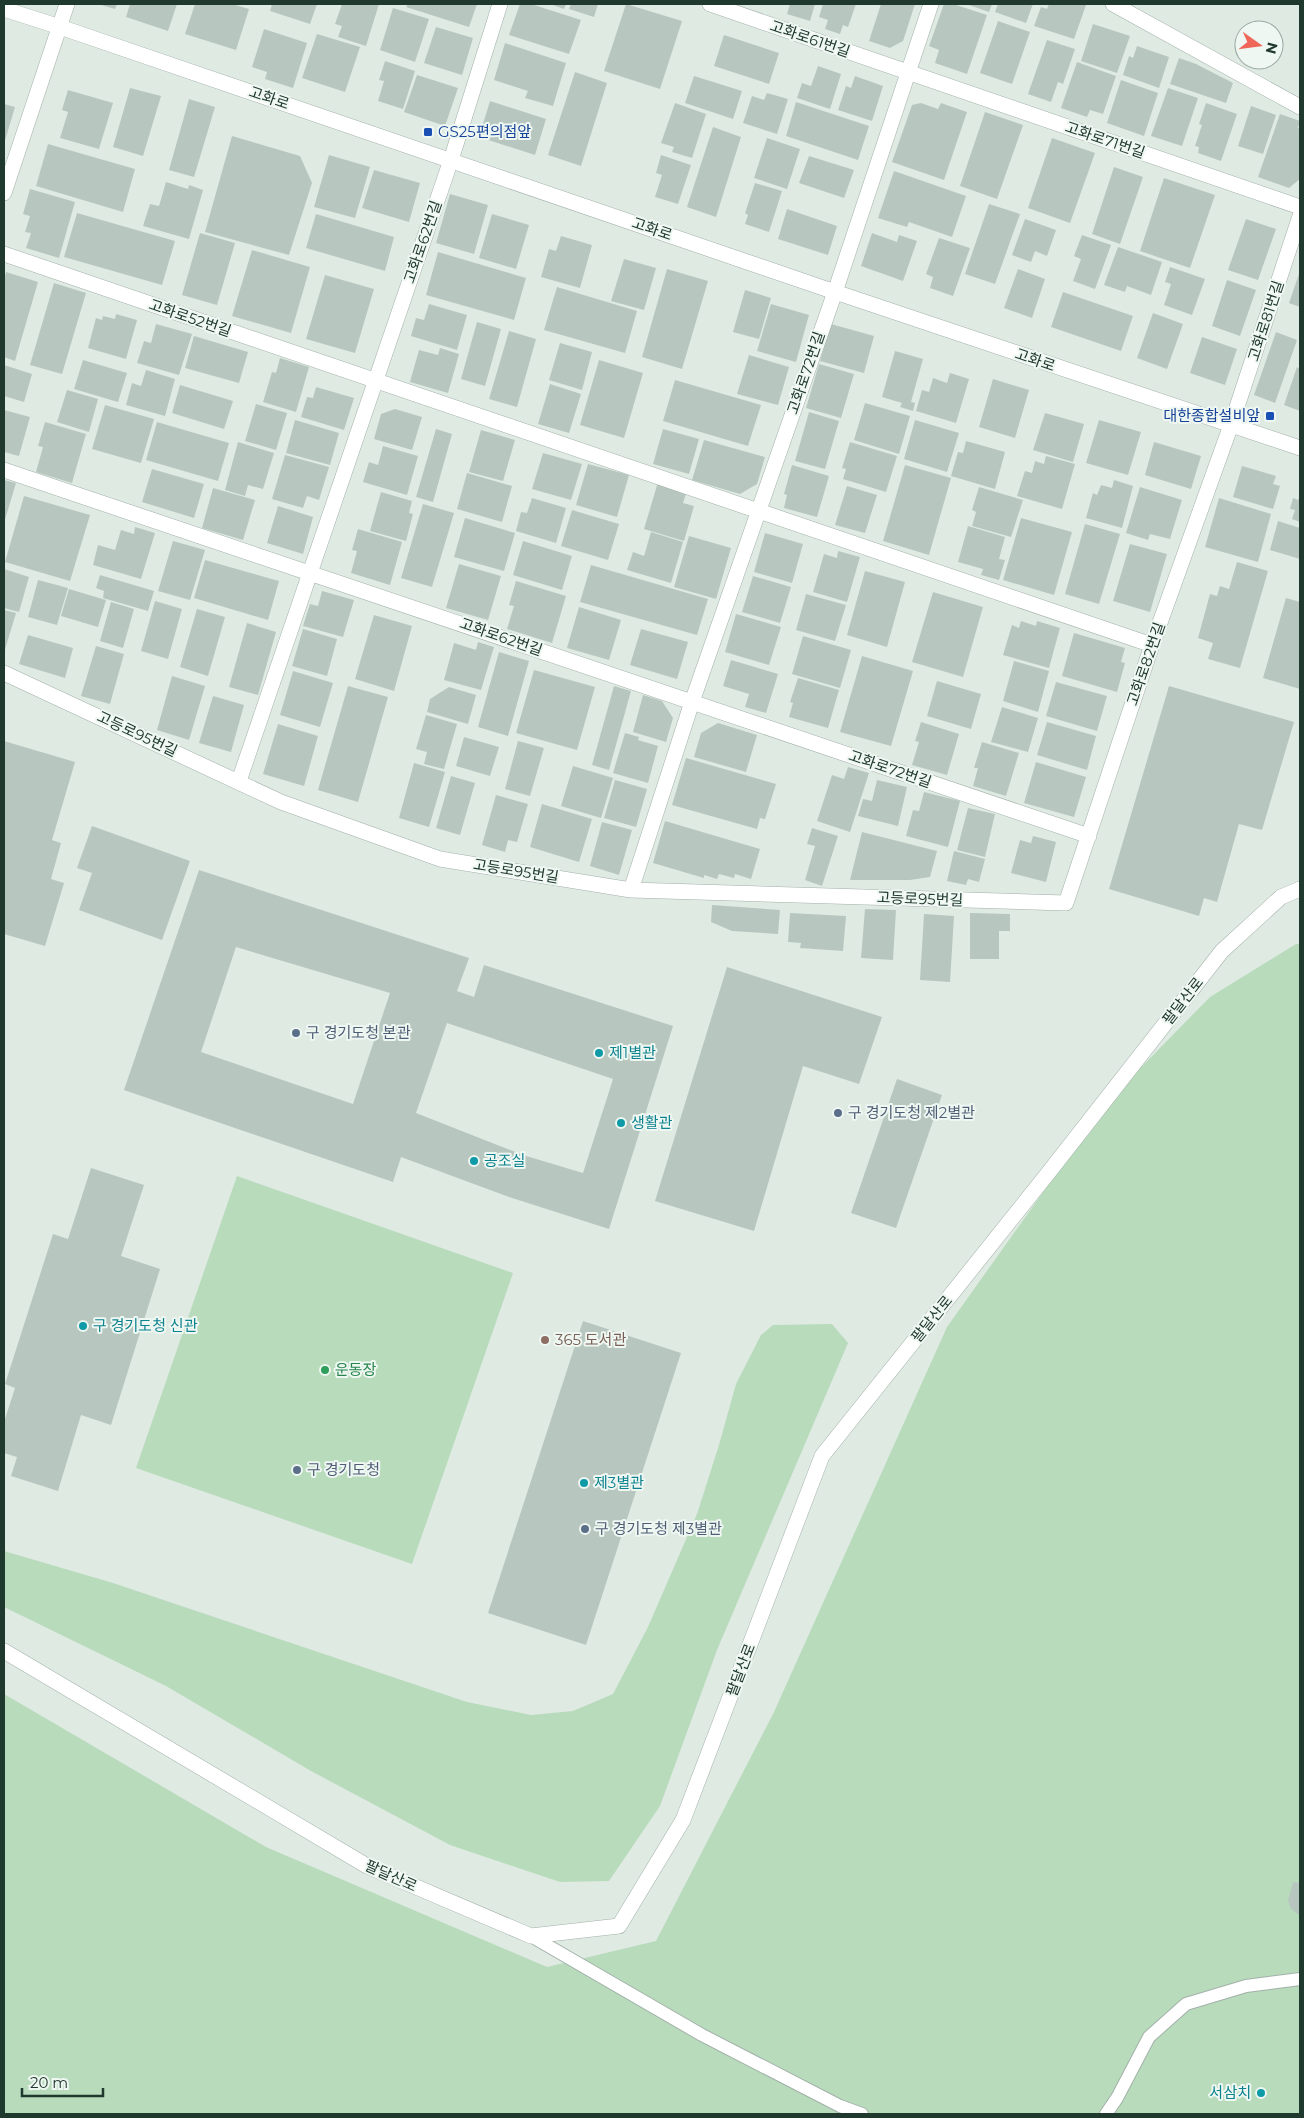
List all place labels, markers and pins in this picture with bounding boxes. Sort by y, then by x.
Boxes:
place label: GS25편의점앞 [438,122,531,141]
marker: GS25편의점앞 [422,126,434,138]
place label: 대한종합설비앞 [1163,406,1260,425]
marker: 대한종합설비앞 [1264,410,1276,422]
place label: 구 경기도청 본관 [306,1023,411,1042]
marker: 구 경기도청 본관 [290,1027,302,1039]
place label: 제1별관 [609,1043,656,1062]
marker: 제1별관 [593,1047,605,1059]
place label: 구 경기도청 제2별관 [848,1103,975,1122]
marker: 구 경기도청 제2별관 [832,1107,844,1119]
place label: 생활관 [631,1113,673,1132]
marker: 생활관 [615,1117,627,1129]
place label: 공조실 [484,1151,525,1170]
marker: 공조실 [468,1155,480,1167]
place label: 구 경기도청 신관 [93,1316,198,1335]
marker: 구 경기도청 신관 [77,1320,89,1332]
place label: 365 도서관 [555,1330,627,1349]
marker: 365 도서관 [539,1334,551,1346]
place label: 운동장 [335,1360,377,1379]
marker: 운동장 [319,1364,331,1376]
place label: 구 경기도청 [307,1460,380,1479]
marker: 구 경기도청 [291,1464,303,1476]
place label: 제3별관 [594,1473,644,1492]
marker: 제3별관 [578,1477,590,1489]
place label: 구 경기도청 제3별관 [595,1519,722,1538]
marker: 구 경기도청 제3별관 [579,1523,591,1535]
place label: 서삼치 [1210,2083,1251,2102]
marker: 서삼치 [1255,2087,1267,2099]

